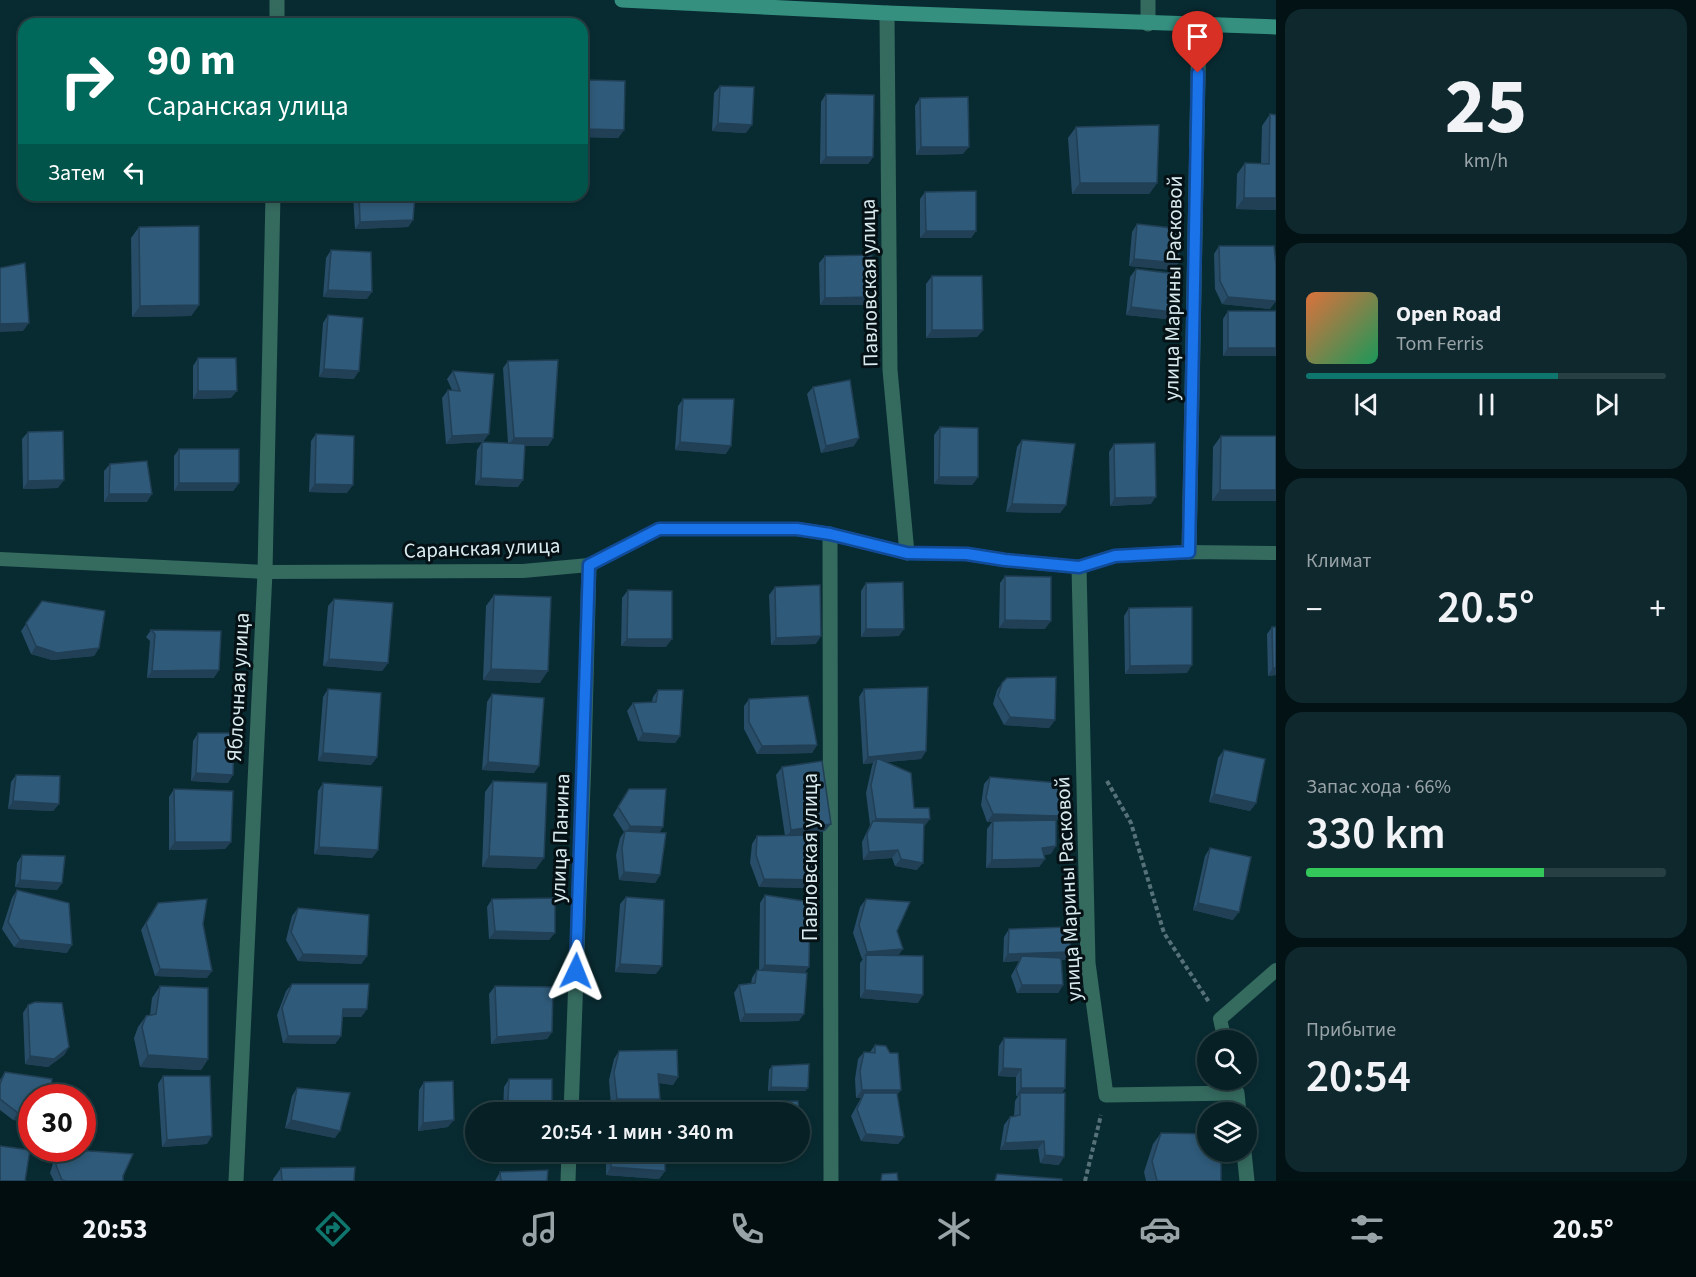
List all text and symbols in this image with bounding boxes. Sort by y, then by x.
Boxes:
pin [1172,11,1223,73]
icon: arrive [1181,20,1214,53]
text: 90 m [147,31,236,91]
icon: right [48,42,126,120]
text: 25 [1445,52,1527,163]
text: Саранская улица [147,87,349,126]
text: km/h [1464,147,1508,175]
icon: left [118,156,151,189]
text: Затем [48,157,106,189]
street label: улица Марины Расковой [1156,175,1190,401]
street label: Павловская улица [853,199,885,367]
text: Open Road [1396,298,1501,330]
text: Tom Ferris [1396,330,1484,358]
icon: previous [1350,388,1383,421]
icon: pause [1470,388,1503,421]
icon: next [1590,388,1623,421]
street label: Саранская улица [403,530,561,566]
text: Климат [1306,547,1372,575]
text: 20.5° [1437,576,1535,640]
text: − [1306,586,1322,633]
text: + [1650,586,1666,633]
street label: Яблочная улица [219,612,257,762]
street label: улица Панина [543,773,577,903]
street label: Павловская улица [795,773,825,941]
text: Запас хода · 66% [1306,773,1451,801]
street label: улица Марины Расковой [1047,776,1089,1002]
text: 330 km [1306,802,1446,866]
position arrow [544,939,608,1003]
text: Прибытие [1306,1016,1396,1044]
map controls [1197,1030,1257,1162]
button: search [1197,1030,1257,1090]
text: 20:54 [1306,1045,1411,1109]
speed limit sign: 30 [18,1084,96,1162]
button: layers [1197,1102,1257,1162]
text: 20:54 · 1 мин · 340 m [541,1116,734,1148]
icon: directions [312,1208,354,1250]
icon: music [519,1208,561,1250]
icon: phone [726,1208,768,1250]
icon: climate [933,1208,975,1250]
icon: car [1139,1208,1181,1250]
icon: filters [1346,1208,1388,1250]
text: 20:53 [82,1210,148,1249]
text: 20.5° [1553,1210,1614,1249]

